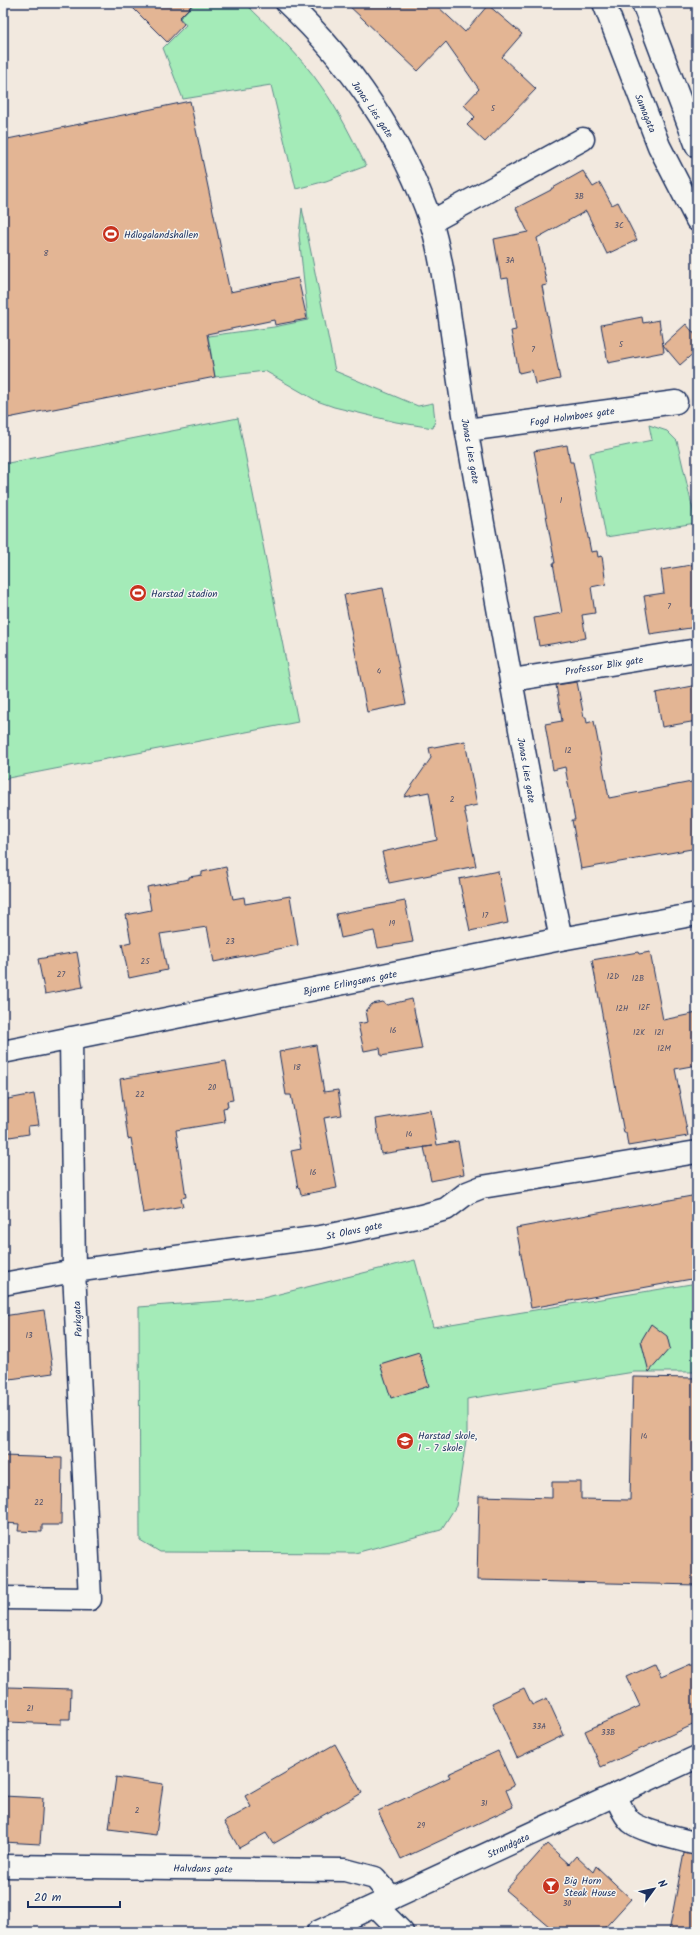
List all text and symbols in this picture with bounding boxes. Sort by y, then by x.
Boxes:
street label: Jonas Lies gate [347,78,398,142]
street label: Samagata [630,92,660,136]
house number: 5 [491,102,496,115]
house number: 3B [574,190,584,203]
house number: 3C [614,219,624,232]
sports icon: Hålogalandshallen [101,224,121,244]
place label: Hålogalandshallen [124,227,198,243]
house number: 8 [44,247,49,260]
house number: 3A [505,254,515,267]
house number: 5 [619,338,624,351]
house number: 7 [531,343,535,356]
street label: Fogd Holmboes gate [529,403,616,431]
street label: Jonas Lies gate [456,417,484,486]
house number: 1 [560,494,563,507]
sports icon: Harstad stadion [128,583,148,603]
place label: Harstad stadion [151,586,218,602]
house number: 7 [667,600,671,613]
street label: Professor Blix gate [564,652,645,680]
house number: 4 [377,665,382,678]
street label: Jonas Lies gate [512,736,540,805]
house number: 12 [564,744,572,757]
house number: 2 [450,793,455,806]
house number: 17 [482,909,488,922]
house number: 19 [389,917,395,930]
house number: 23 [225,935,235,948]
house number: 25 [141,955,150,968]
street label: Bjarne Erlingsøns gate [302,966,399,1000]
house number: 27 [57,968,65,981]
house number: 12D [607,970,619,983]
house number: 12B [632,972,644,985]
house number: 12F [638,1001,650,1014]
house number: 12H [616,1002,628,1015]
house number: 16 [390,1024,396,1037]
house number: 12K [633,1026,645,1039]
house number: 12I [654,1026,664,1039]
house number: 12M [657,1042,671,1055]
house number: 18 [293,1061,301,1074]
house number: 20 [208,1081,216,1094]
house number: 22 [135,1088,145,1101]
house number: 14 [406,1128,413,1141]
house number: 16 [310,1166,316,1179]
street label: St Olavs gate [325,1217,384,1245]
street label: Parkgata [69,1300,87,1337]
house number: 13 [25,1329,33,1342]
place label: Harstad skole, 1 - 7 skole [418,1428,477,1456]
house number: 14 [641,1430,648,1443]
school or university icon: Harstad skole, 1 - 7 skole [395,1431,415,1451]
house number: 22 [34,1496,44,1509]
house number: 21 [26,1702,34,1715]
house number: 33A [532,1720,546,1733]
house number: 33B [601,1726,615,1739]
house number: 31 [480,1797,488,1810]
house number: 2 [135,1804,140,1817]
house number: 29 [417,1819,425,1832]
street label: Strandgata [484,1829,533,1863]
street label: Halvdans gate [173,1860,233,1878]
north arrow [634,1869,674,1909]
place label: Big Horn Steak House [564,1873,616,1901]
bar icon: Big Horn Steak House [541,1876,561,1896]
text: N [652,1876,671,1892]
scale bar [28,1883,120,1909]
text: 20 m [34,1888,62,1907]
house number: 30 [563,1897,571,1910]

